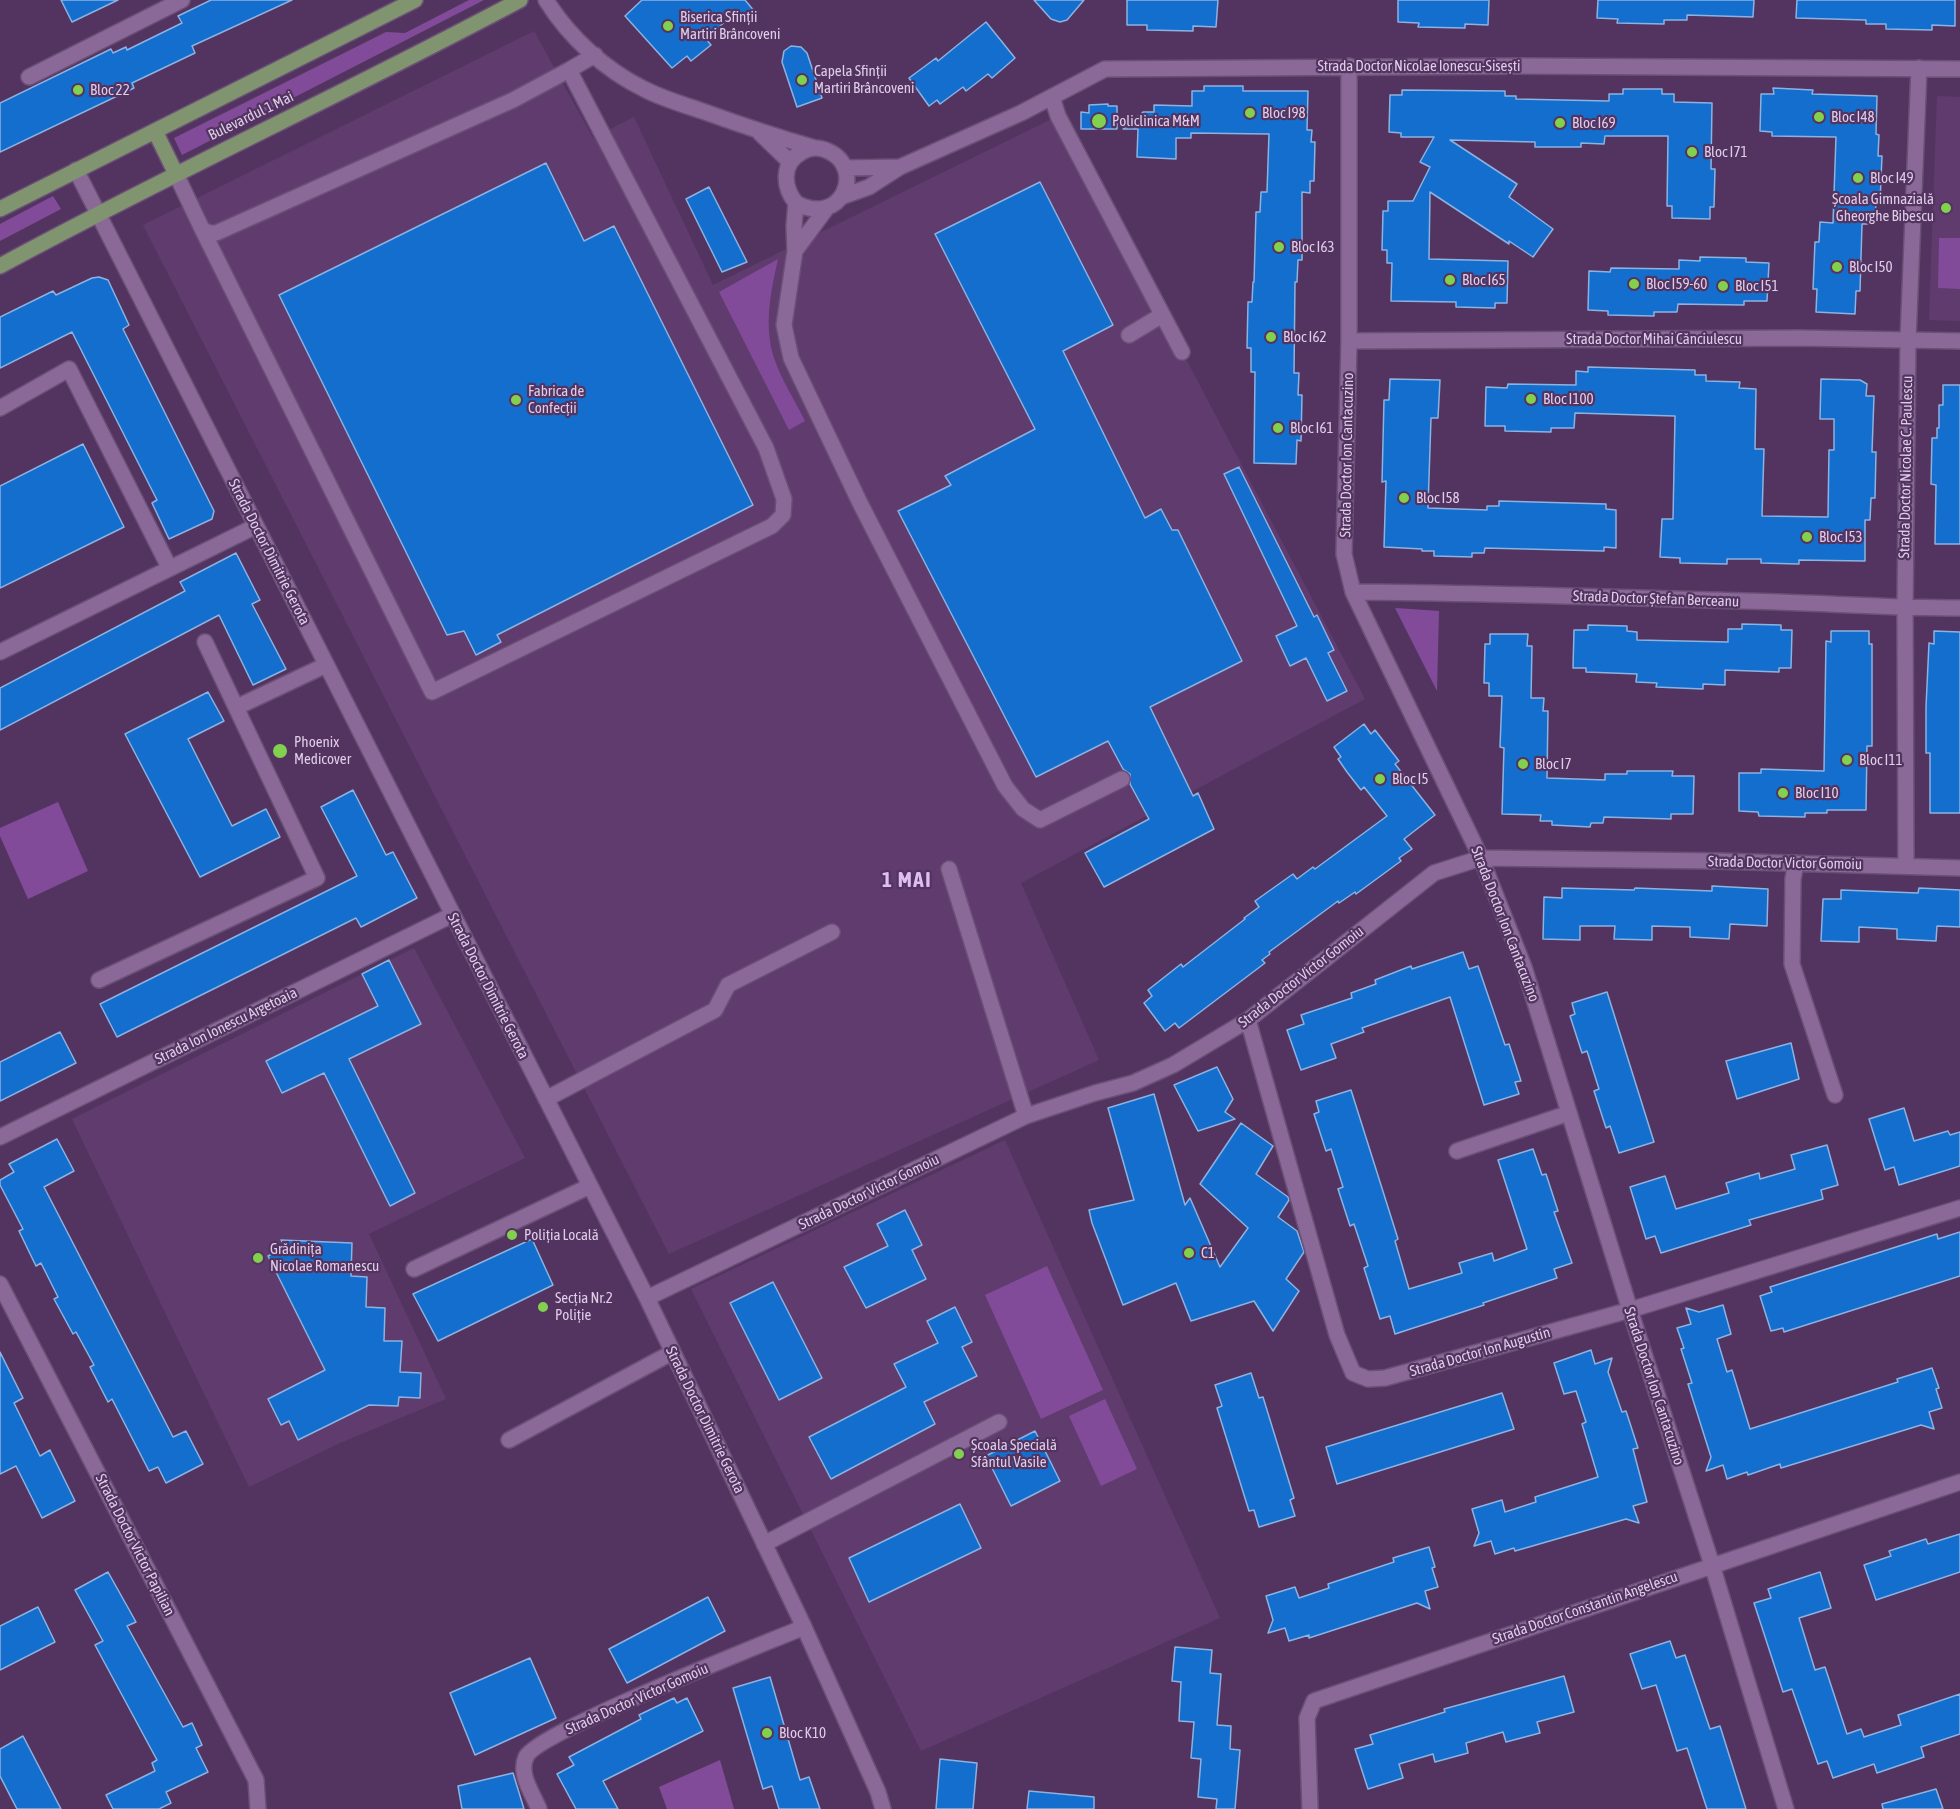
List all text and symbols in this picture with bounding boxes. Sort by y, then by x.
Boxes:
place label: Biserica Sfinții Martiri Brâncoveni [680,8,780,43]
marker: Biserica Sfinții Martiri Brâncoveni [661,19,675,33]
street label: Strada Doctor Nicolae Ionescu-Sisești [1318,57,1520,75]
place label: Capela Sfinții Martiri Brâncoveni [814,62,914,97]
marker: Capela Sfinții Martiri Brâncoveni [795,73,809,87]
place label: Bloc 22 [90,81,130,99]
marker: Bloc 22 [71,83,85,97]
street label: Bulevardul 1 Mai [206,88,296,144]
place label: Bloc I98 [1262,104,1306,122]
marker: Bloc I98 [1243,106,1257,120]
place label: Bloc I48 [1831,108,1875,126]
marker: Bloc I48 [1812,110,1826,124]
marker: Policlinica M&M [1090,112,1108,130]
place label: Policlinica M&M [1112,112,1200,130]
place label: Bloc I69 [1572,114,1616,132]
marker: Bloc I69 [1553,116,1567,130]
place label: Bloc I71 [1704,143,1748,161]
marker: Bloc I71 [1685,145,1699,159]
place label: Bloc I49 [1870,169,1914,187]
marker: Bloc I49 [1851,171,1865,185]
place label: Școala Gimnazială Gheorghe Bibescu [1832,190,1934,225]
marker: Școala Gimnazială Gheorghe Bibescu [1939,201,1953,215]
place label: Bloc I63 [1291,238,1335,256]
marker: Bloc I63 [1272,240,1286,254]
place label: Bloc I50 [1849,258,1893,276]
marker: Bloc I50 [1830,260,1844,274]
place label: Bloc I65 [1462,271,1506,289]
marker: Bloc I65 [1443,273,1457,287]
place label: Bloc I59-60 [1646,275,1707,293]
marker: Bloc I59-60 [1627,277,1641,291]
place label: Bloc I51 [1735,277,1779,295]
marker: Bloc I51 [1716,279,1730,293]
place label: Bloc I62 [1283,328,1327,346]
marker: Bloc I62 [1264,330,1278,344]
street label: Strada Doctor Mihai Cănciulescu [1566,330,1742,348]
street label: Strada Doctor Ion Cantacuzino [1337,372,1357,538]
street label: Strada Doctor Nicolae C. Paulescu [1895,375,1917,559]
place label: Fabrica de Confecții [528,382,584,417]
place label: Bloc I100 [1543,390,1594,408]
marker: Bloc I100 [1524,392,1538,406]
marker: Fabrica de Confecții [509,393,523,407]
place label: Bloc I61 [1290,419,1334,437]
marker: Bloc I61 [1271,421,1285,435]
street label: Strada Doctor Dimitrie Gerota [224,476,314,628]
place label: Bloc I58 [1416,489,1460,507]
marker: Bloc I58 [1397,491,1411,505]
place label: Bloc I53 [1819,528,1863,546]
marker: Bloc I53 [1800,530,1814,544]
street label: Strada Doctor Ștefan Berceanu [1572,587,1740,611]
place label: Phoenix Medicover [294,733,351,768]
marker: Phoenix Medicover [271,742,289,760]
place label: Bloc I11 [1859,751,1903,769]
marker: Bloc I11 [1840,753,1854,767]
place label: Bloc I7 [1535,755,1571,773]
marker: Bloc I7 [1516,757,1530,771]
place label: Bloc I5 [1392,770,1428,788]
marker: Bloc I5 [1373,772,1387,786]
place label: Bloc I10 [1795,784,1839,802]
marker: Bloc I10 [1776,786,1790,800]
street label: Strada Doctor Ion Cantacuzino [1467,844,1543,1004]
street label: Strada Doctor Victor Gomoiu [1708,853,1862,873]
district label: 1 MAI [882,867,932,893]
street label: Strada Doctor Dimitrie Gerota [443,910,533,1062]
street label: Strada Doctor Victor Gomoiu [1235,922,1367,1032]
street label: Strada Ion Ionescu Argetoaia [152,984,300,1068]
street label: Strada Doctor Victor Gomoiu [796,1150,942,1234]
place label: Poliția Locală [524,1226,599,1244]
marker: Poliția Locală [505,1228,519,1242]
place label: Grădinița Nicolae Romanescu [270,1240,379,1275]
place label: C1 [1201,1244,1215,1262]
marker: C1 [1182,1246,1196,1260]
marker: Grădinița Nicolae Romanescu [251,1251,265,1265]
place label: Secția Nr.2 Poliție [555,1289,613,1324]
marker: Secția Nr.2 Poliție [536,1300,550,1314]
street label: Strada Doctor Ion Cantacuzino [1620,1305,1688,1467]
street label: Strada Doctor Ion Augustin [1408,1323,1552,1381]
street label: Strada Doctor Dimitrie Gerota [662,1344,748,1496]
place label: Școala Specială Sfântul Vasile [971,1436,1057,1471]
marker: Școala Specială Sfântul Vasile [952,1447,966,1461]
street label: Strada Doctor Victor Papilian [91,1471,179,1619]
street label: Strada Doctor Constantin Angelescu [1490,1568,1680,1648]
street label: Strada Doctor Victor Gomoiu [563,1659,711,1739]
place label: Bloc K10 [779,1724,826,1742]
marker: Bloc K10 [760,1726,774,1740]

